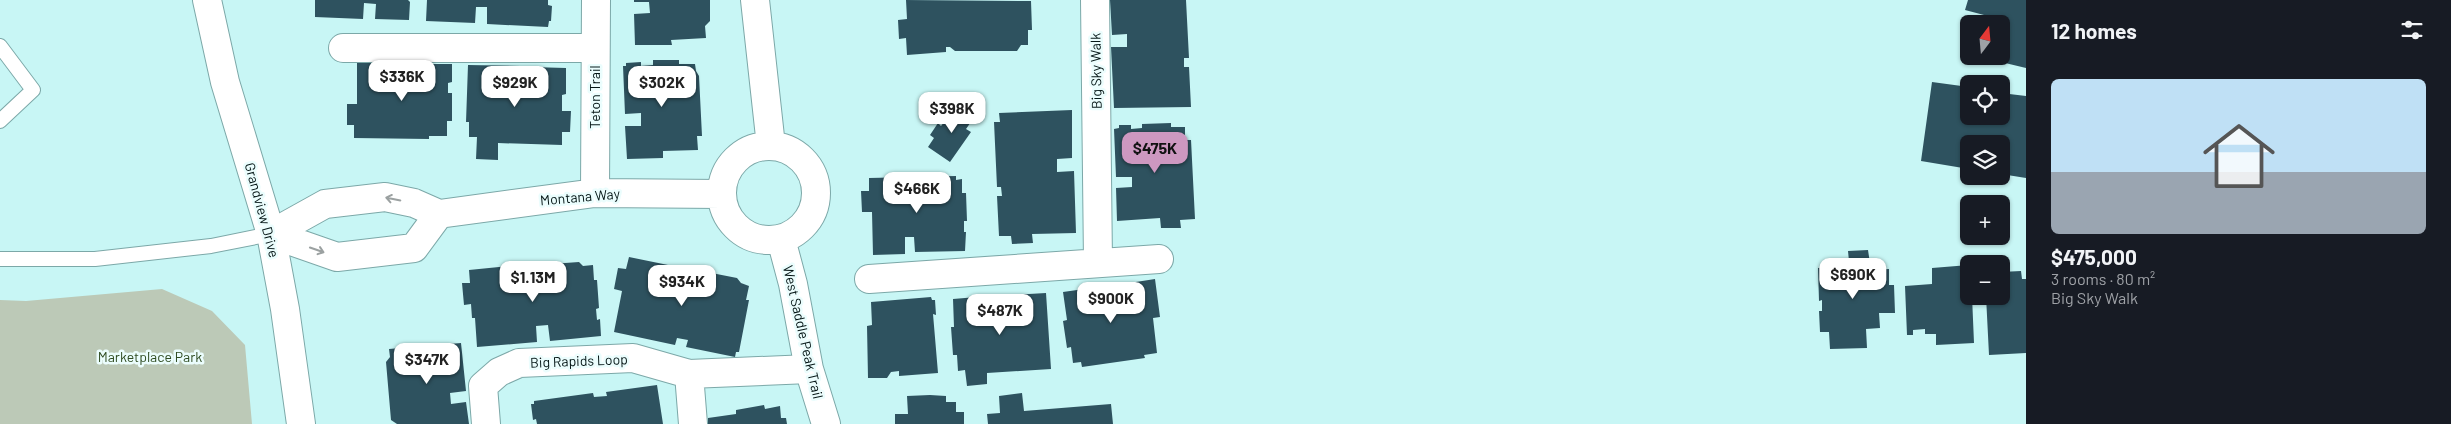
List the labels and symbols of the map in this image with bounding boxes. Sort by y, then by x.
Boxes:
north arrow [1960,15,2010,65]
street label: Big Sky Walk [1086,33,1105,109]
pin: $336K [367,59,437,102]
street label: Teton Trail [586,65,603,129]
pin: $929K [480,66,550,108]
pin: $302K [627,66,697,108]
pin: $398K [917,92,987,134]
pin: $475K [1120,132,1190,174]
street label: Grandview Drive [242,161,283,259]
pin: $466K [882,172,952,214]
street label: Montana Way [539,184,621,208]
one-way arrow [386,194,402,203]
one-way arrow [309,246,325,255]
pin: $690K [1818,258,1888,300]
pin: $1.13M [492,260,574,303]
pin: $934K [647,264,717,307]
street label: West Saddle Peak Trail [780,264,827,400]
pin: $900K [1076,282,1146,324]
pin: $487K [965,294,1035,336]
pin: $347K [392,342,462,385]
park label: Marketplace Park [98,348,202,365]
street label: Big Rapids Loop [530,350,628,371]

